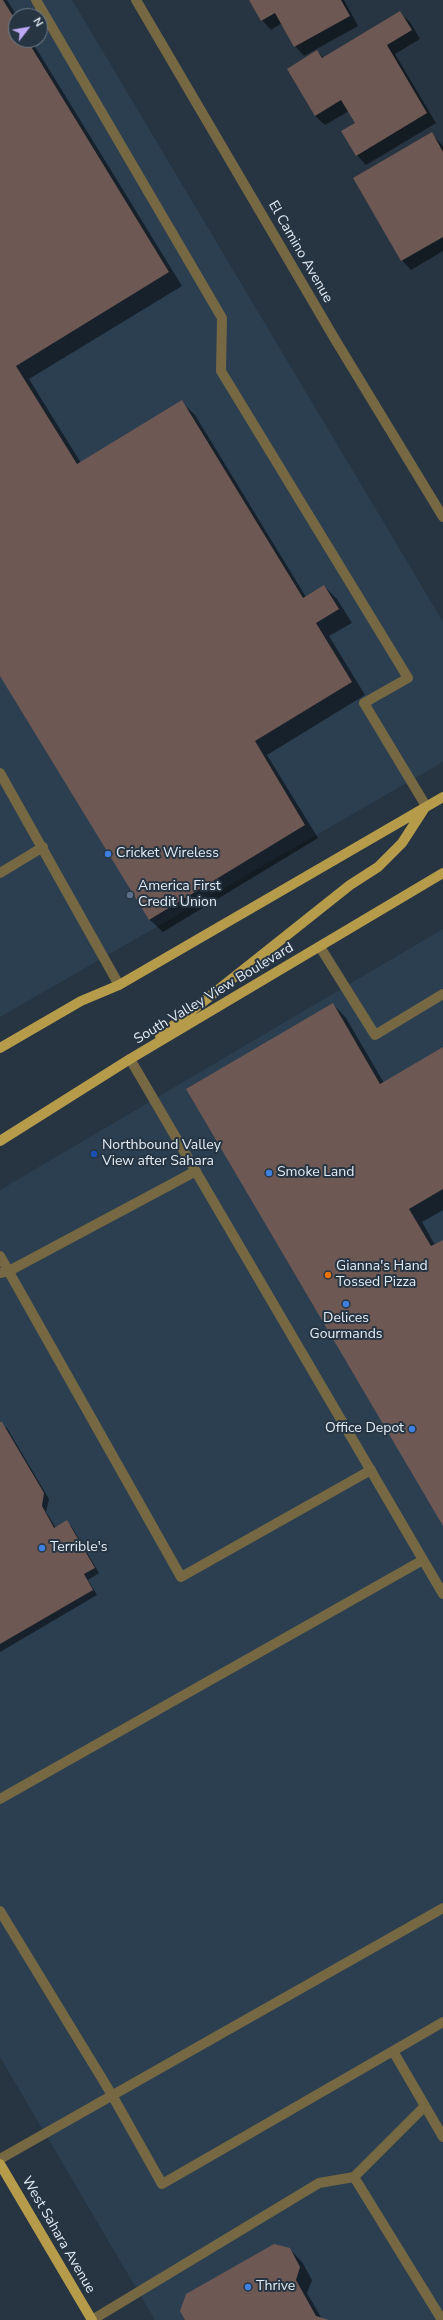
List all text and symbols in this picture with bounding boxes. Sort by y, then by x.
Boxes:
north arrow [8,8,48,48]
text: N [29,15,46,29]
street label: El Camino Avenue [264,198,336,306]
place label: Cricket Wireless [116,846,219,862]
marker: Cricket Wireless [103,849,113,859]
place label: America First Credit Union [138,879,221,912]
marker: America First Credit Union [125,890,135,900]
street label: South Valley View Boulevard [131,940,297,1048]
place label: Northbound Valley View after Sahara [102,1138,221,1170]
marker: Northbound Valley View after Sahara [89,1149,99,1159]
place label: Smoke Land [277,1165,354,1181]
marker: Smoke Land [264,1168,274,1178]
place label: Gianna's Hand Tossed Pizza [336,1259,428,1292]
marker: Gianna's Hand Tossed Pizza [323,1270,333,1280]
marker: Delices Gourmands [341,1299,351,1309]
place label: Delices Gourmands [309,1311,383,1344]
place label: Office Depot [325,1421,404,1437]
marker: Office Depot [407,1424,417,1434]
place label: Terrible's [50,1540,108,1556]
marker: Terrible's [37,1543,47,1553]
street label: West Sahara Avenue [18,2174,98,2296]
place label: Thrive [256,2279,295,2295]
marker: Thrive [243,2282,253,2292]

